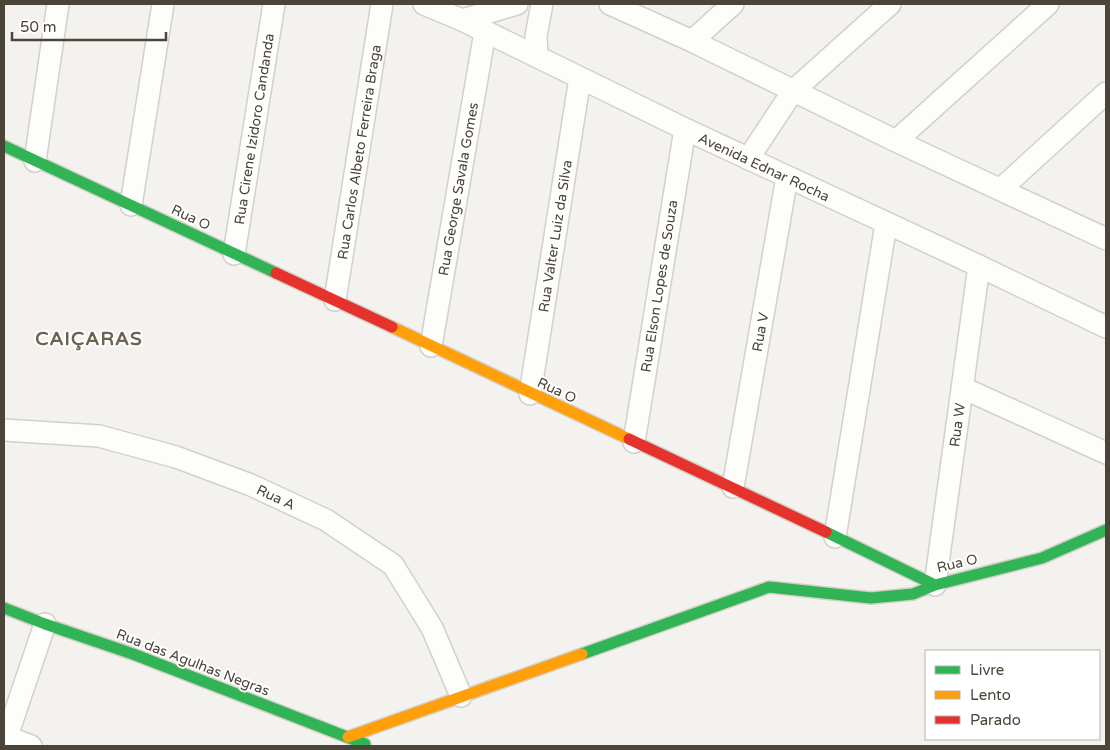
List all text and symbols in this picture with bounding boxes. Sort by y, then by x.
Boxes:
scale bar [12,10,166,42]
text: 50 m [20,18,57,36]
street label: Rua Cirene Izidoro Candanda [231,32,278,226]
street label: Rua Carlos Albeto Ferreira Braga [334,43,385,261]
street label: Rua George Savala Gomes [435,101,482,277]
street label: Avenida Ednar Rocha [695,130,832,205]
street label: Rua Valter Luiz da Silva [535,159,576,314]
street label: Rua Elson Lopes de Souza [637,199,682,374]
street label: Rua O [168,201,213,234]
street label: Rua V [749,311,772,353]
district label: CAIÇARAS [35,328,143,351]
street label: Rua O [534,374,579,407]
street label: Rua W [946,402,969,448]
street label: Rua A [254,481,298,514]
street label: Rua O [935,551,979,576]
street label: Rua das Agulhas Negras [114,625,272,700]
legend [925,650,1100,740]
text: Livre [970,661,1004,679]
text: Lento [970,686,1011,704]
text: Parado [970,711,1021,729]

